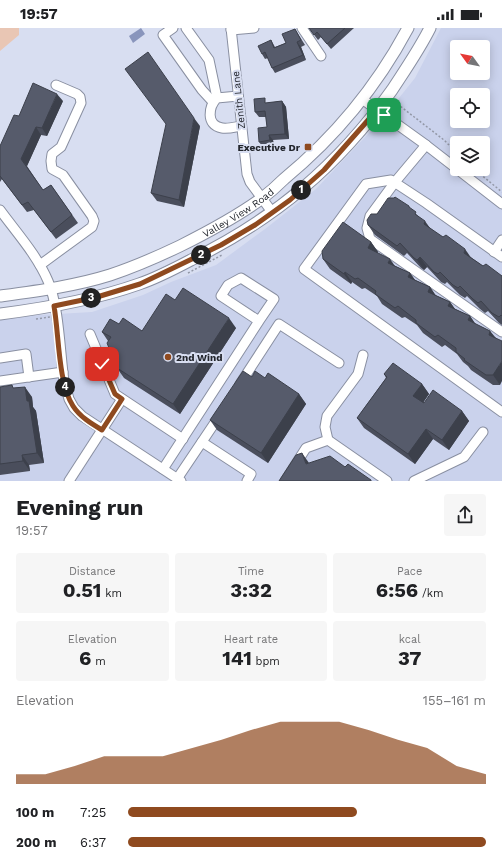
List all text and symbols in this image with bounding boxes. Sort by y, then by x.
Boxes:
text: 19:57 [20,5,58,23]
north arrow [450,40,490,80]
map controls [450,40,490,176]
street label: Zenith Lane [230,70,247,129]
button: locate [450,88,490,128]
pin [367,98,401,132]
icon: arrive [373,104,395,126]
button: layers [450,136,490,176]
place label: Executive Dr [238,142,301,153]
marker: Executive Dr [303,142,313,152]
pin: 1 [291,180,311,200]
text: 1 [299,183,303,196]
street label: Valley View Road [201,186,276,239]
pin: 2 [191,245,211,265]
text: 2 [198,248,204,261]
pin: 3 [81,288,101,308]
text: 3 [88,291,94,304]
pin [85,347,119,381]
marker: 2nd Wind [163,352,173,362]
place label: 2nd Wind [176,352,222,363]
icon: check [91,353,113,375]
pin: 4 [55,377,75,397]
text: 4 [61,380,69,393]
button: share [444,494,486,536]
text: Evening run [16,495,144,520]
text: 19:57 [16,523,48,538]
text: Distance [69,565,116,578]
text: Time [238,565,264,578]
text: Pace [397,565,422,578]
text: 0.51 [63,578,101,602]
text: 3:32 [230,578,272,602]
text: 6:56 [376,578,418,602]
text: km [101,587,122,600]
text: /km [418,587,443,600]
text: Elevation [68,633,117,646]
text: Heart rate [224,633,278,646]
text: kcal [399,633,421,646]
text: 6 [79,646,91,670]
text: 141 [222,646,252,670]
text: 37 [398,646,421,670]
text: m [91,655,106,668]
text: bpm [252,655,280,668]
text: Elevation [16,693,74,708]
text: 155–161 m [423,693,486,708]
text: 100 m [16,805,54,820]
text: 7:25 [80,805,106,820]
text: 200 m [16,835,56,850]
text: 6:37 [80,835,106,850]

